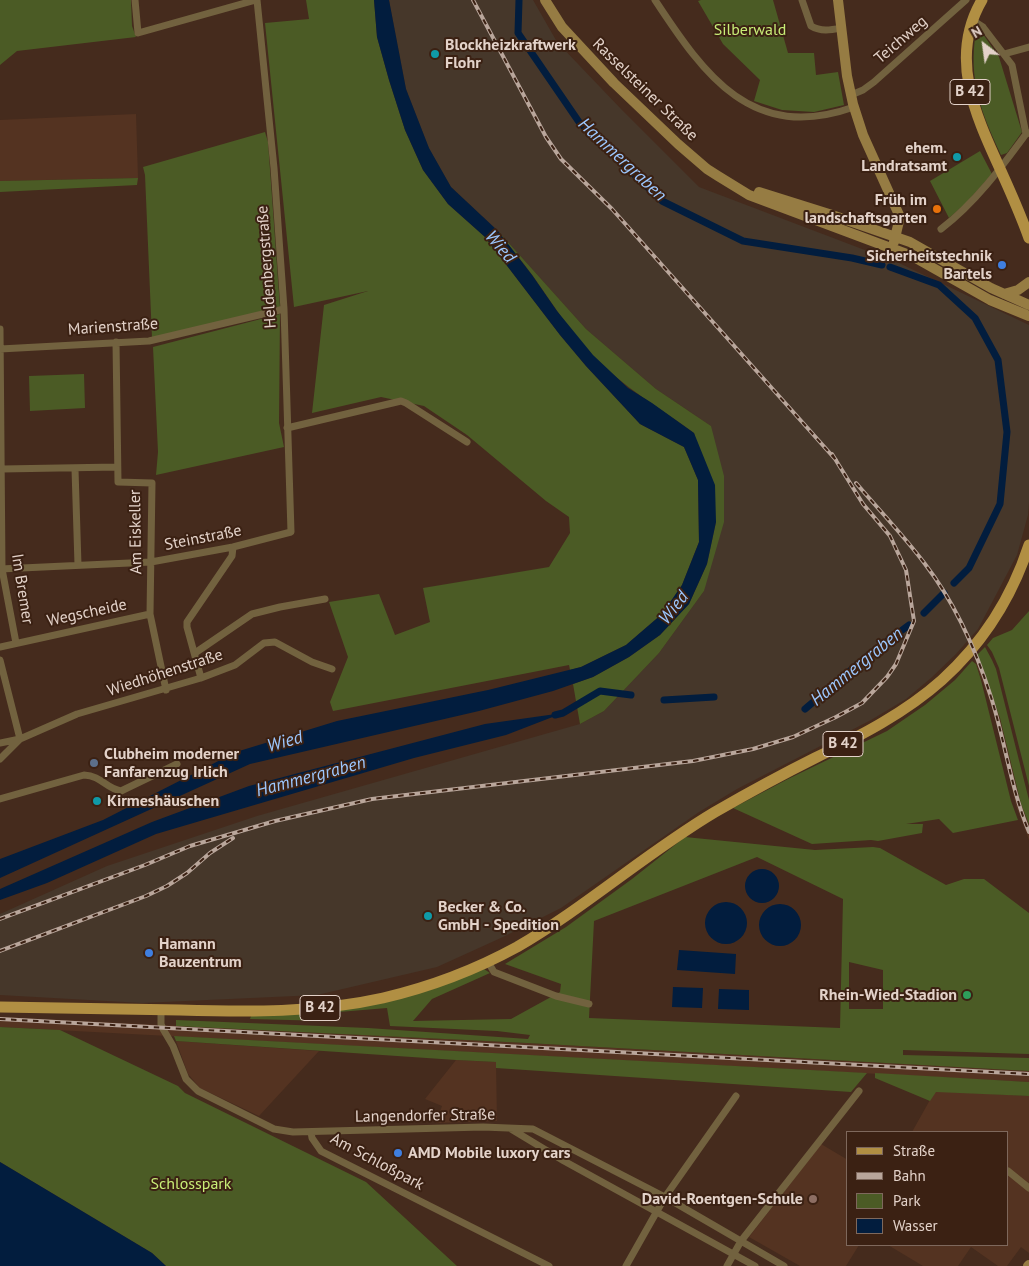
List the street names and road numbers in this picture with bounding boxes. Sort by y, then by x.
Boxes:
street label: Teichweg [871,12,931,68]
street label: Rasselsteiner Straße [588,35,702,145]
road number: B 42 [950,80,990,104]
street label: Heldenbergstraße [253,205,281,329]
street label: Marienstraße [67,314,159,340]
street label: Am Eiskeller [126,489,146,575]
street label: Steinstraße [163,521,243,555]
street label: Im Bremer [7,552,37,626]
street label: Wegscheide [45,595,129,631]
street label: Wiedhöhenstraße [105,645,225,701]
road number: B 42 [823,732,863,756]
road number: B 42 [300,996,340,1020]
street label: Langendorfer Straße [355,1105,495,1127]
street label: Am Schloßpark [327,1129,427,1195]

